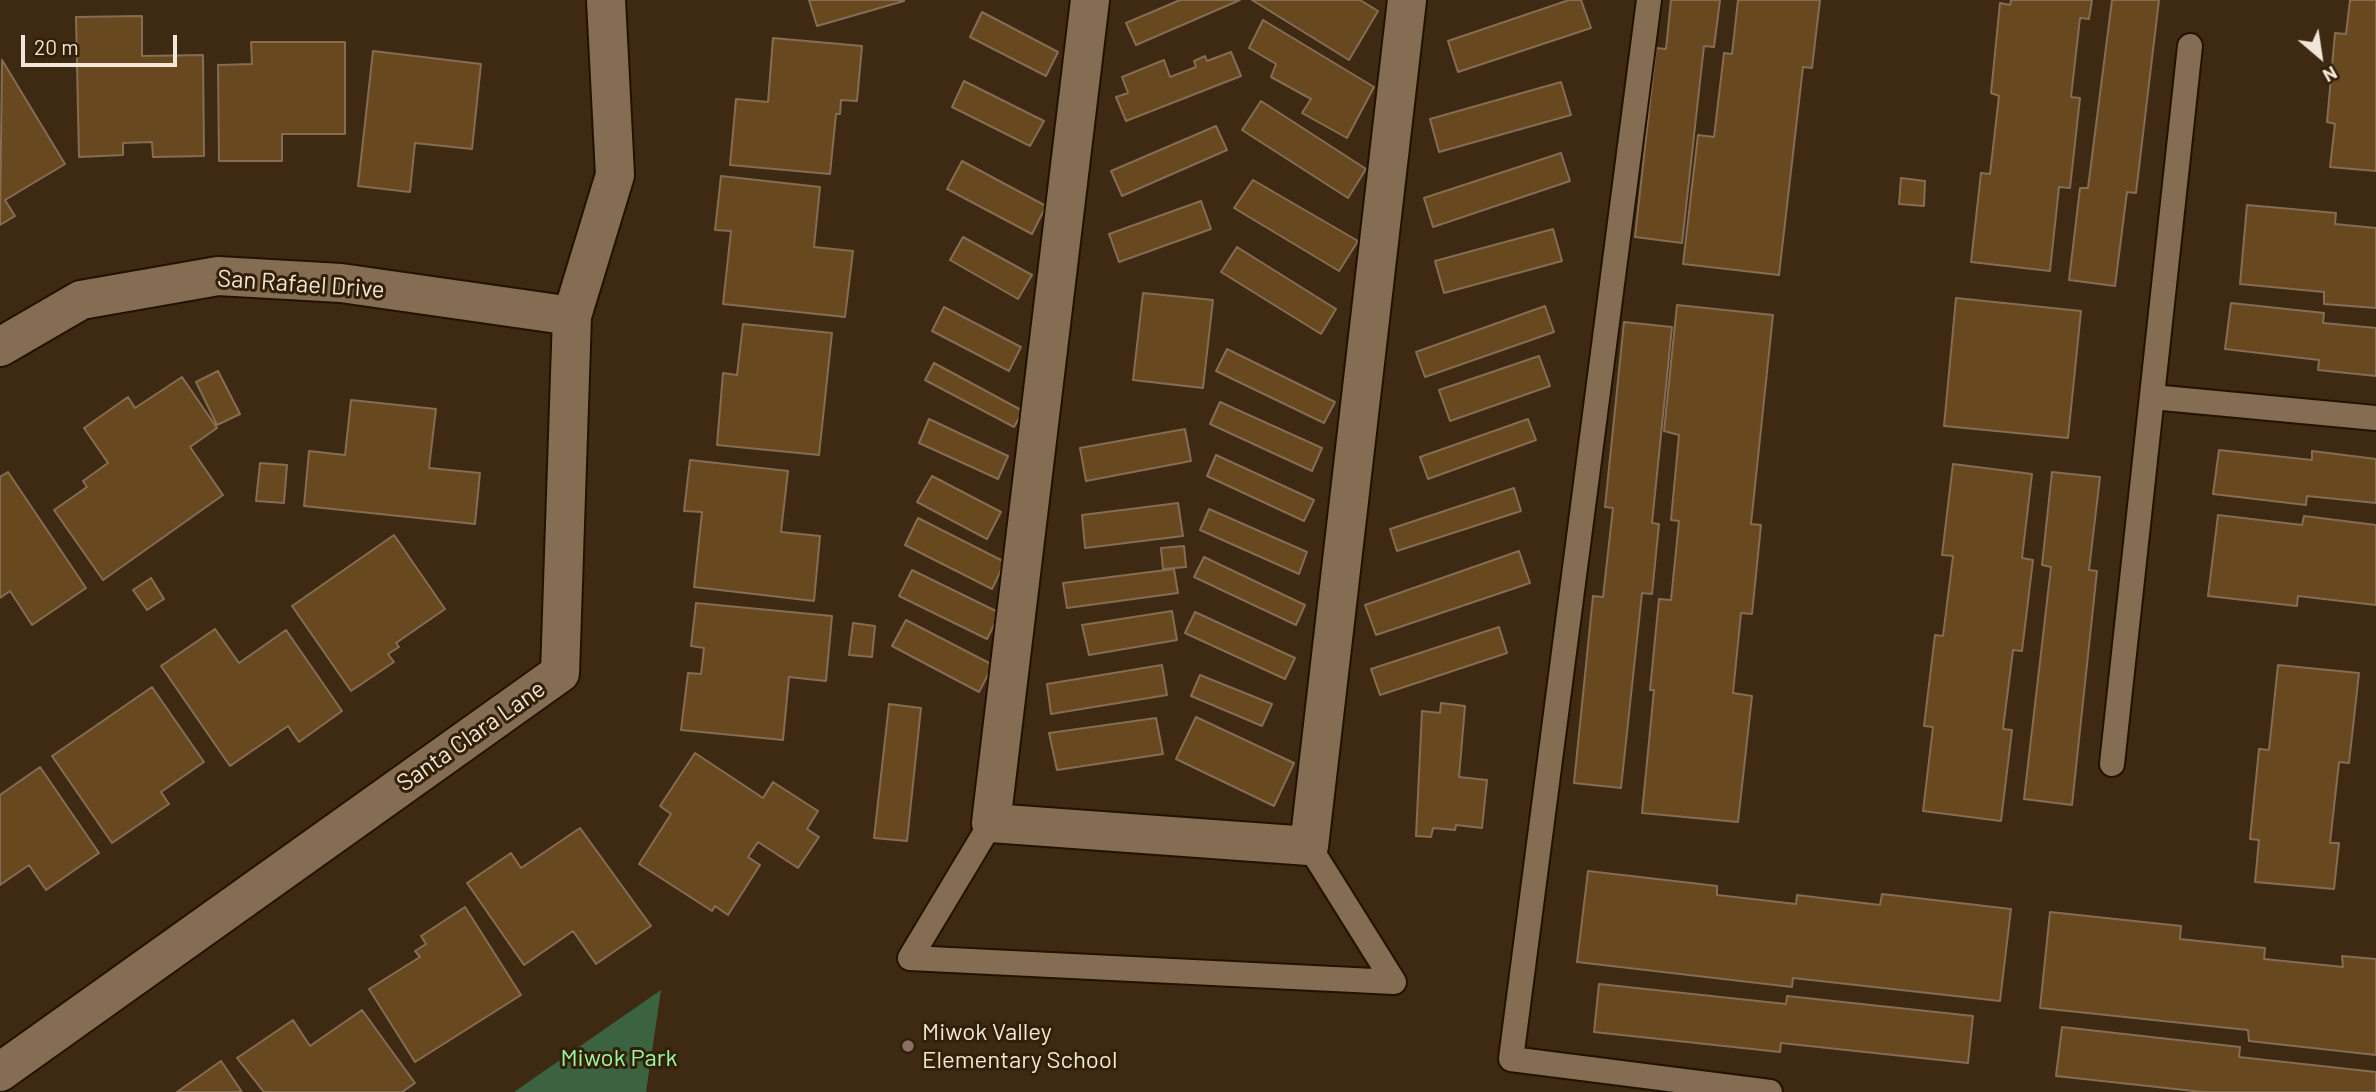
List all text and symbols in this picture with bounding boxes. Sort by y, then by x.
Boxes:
scale bar [24,21,180,65]
north arrow [2285,21,2355,91]
text: 20 m [34,34,79,59]
text: N [2319,62,2342,88]
street label: San Rafael Drive [216,264,386,304]
street label: Santa Clara Lane [391,674,551,798]
place label: Miwok Valley Elementary School [922,1018,1117,1074]
marker: Miwok Valley Elementary School [900,1038,916,1054]
park label: Miwok Park [560,1044,678,1072]

